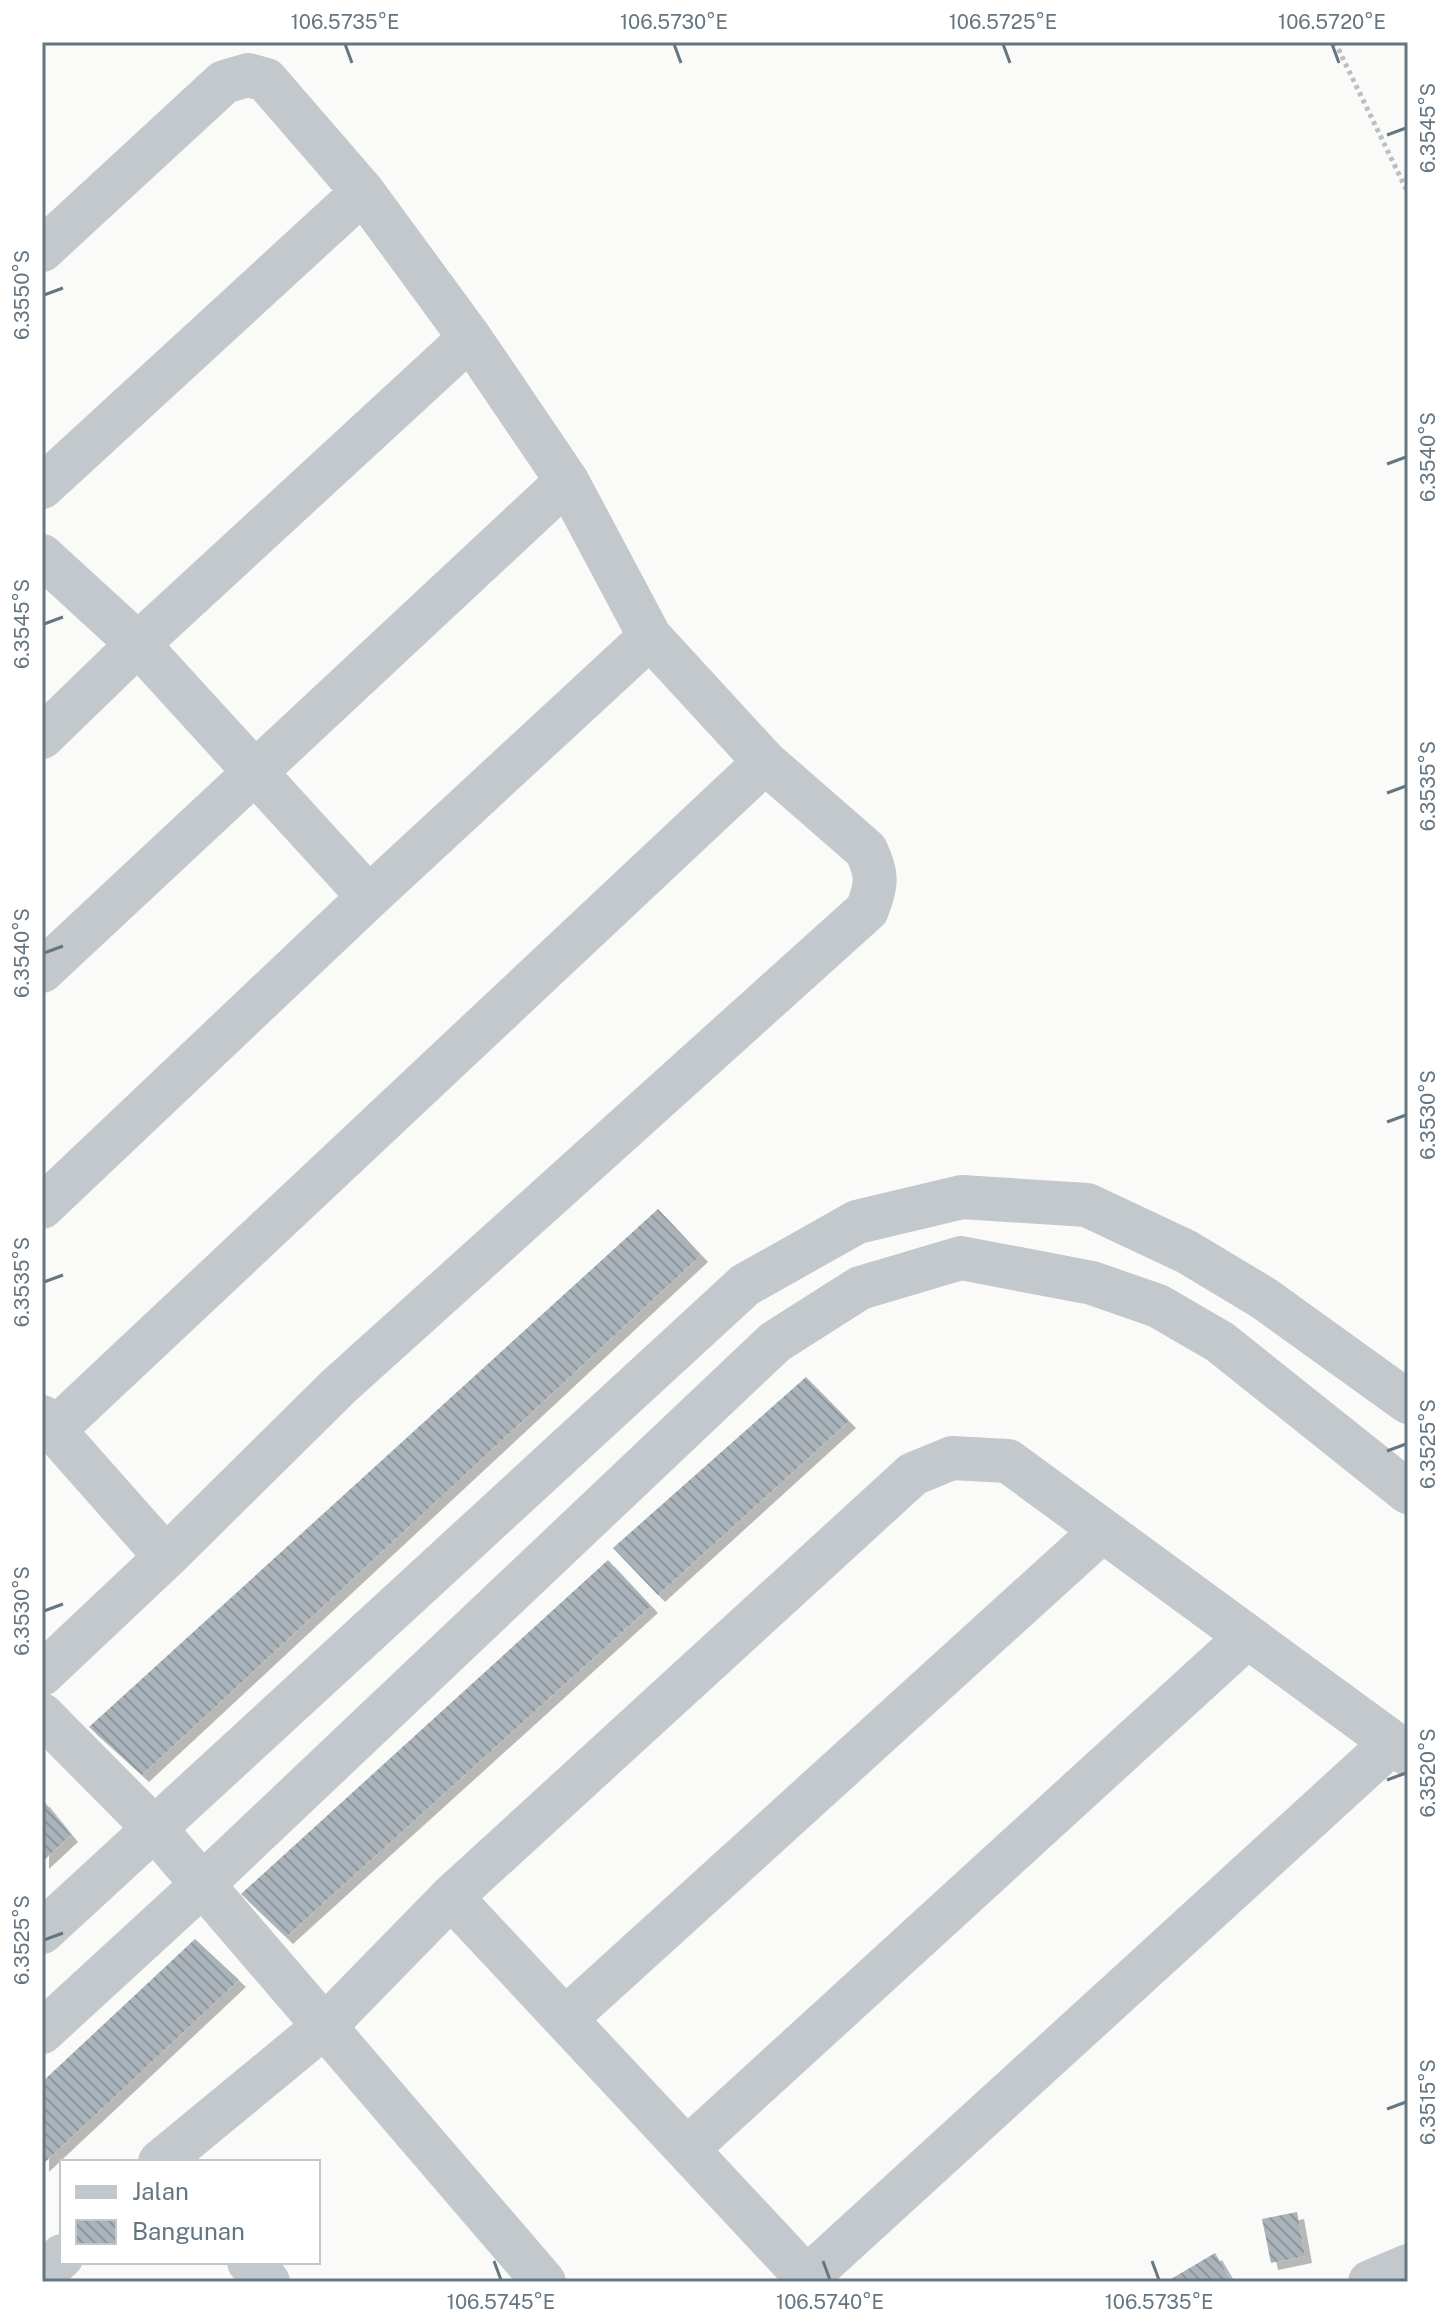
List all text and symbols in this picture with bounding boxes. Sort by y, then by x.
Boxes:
text: 106.5735°E [291,10,399,34]
text: 106.5730°E [620,10,728,34]
text: 106.5725°E [949,10,1057,34]
text: 106.5720°E [1278,10,1386,34]
text: 6.3545°S [1416,83,1440,173]
text: 6.3550°S [10,250,34,340]
text: 6.3540°S [1416,412,1440,502]
text: 6.3545°S [10,579,34,669]
text: 6.3535°S [1416,741,1440,831]
text: 6.3540°S [10,908,34,998]
text: 6.3530°S [1416,1070,1440,1160]
text: 6.3535°S [10,1237,34,1327]
text: 6.3525°S [1416,1399,1440,1489]
text: 6.3530°S [10,1566,34,1656]
text: 6.3520°S [1416,1728,1440,1818]
text: 6.3525°S [10,1895,34,1985]
text: 6.3515°S [1416,2059,1440,2145]
legend [60,2160,320,2264]
text: Jalan [132,2177,189,2205]
text: Bangunan [132,2217,245,2245]
text: 106.5745°E [447,2290,555,2314]
text: 106.5740°E [776,2290,884,2314]
text: 106.5735°E [1105,2290,1213,2314]

